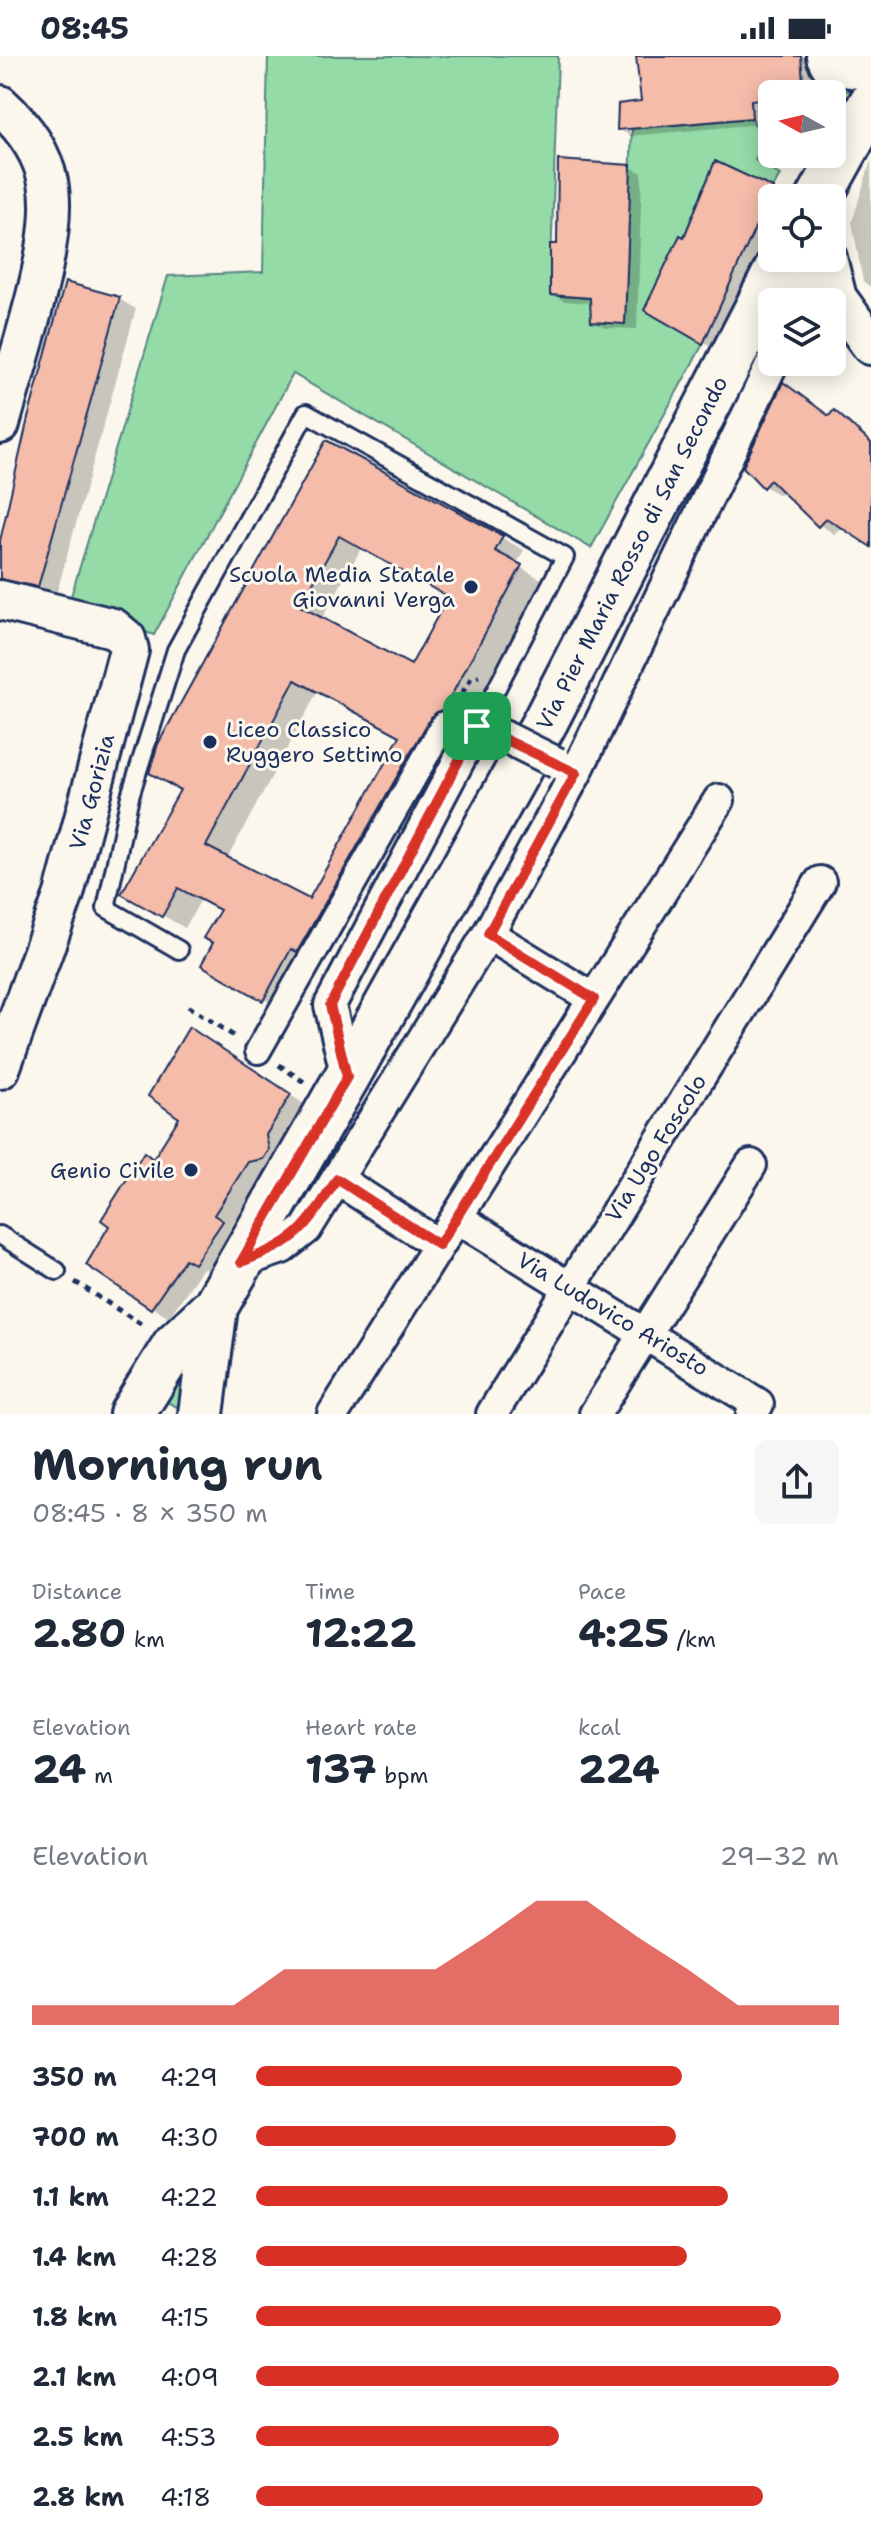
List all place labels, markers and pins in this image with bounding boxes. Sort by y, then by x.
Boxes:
place label: Scuola Media Statale Giovanni Verga [229,560,455,614]
marker: Scuola Media Statale Giovanni Verga [462,578,480,596]
pin [443,692,511,760]
place label: Liceo Classico Ruggero Settimo [226,715,403,769]
marker: Liceo Classico Ruggero Settimo [201,733,219,751]
place label: Genio Civile [50,1156,175,1185]
marker: Genio Civile [182,1161,200,1179]

